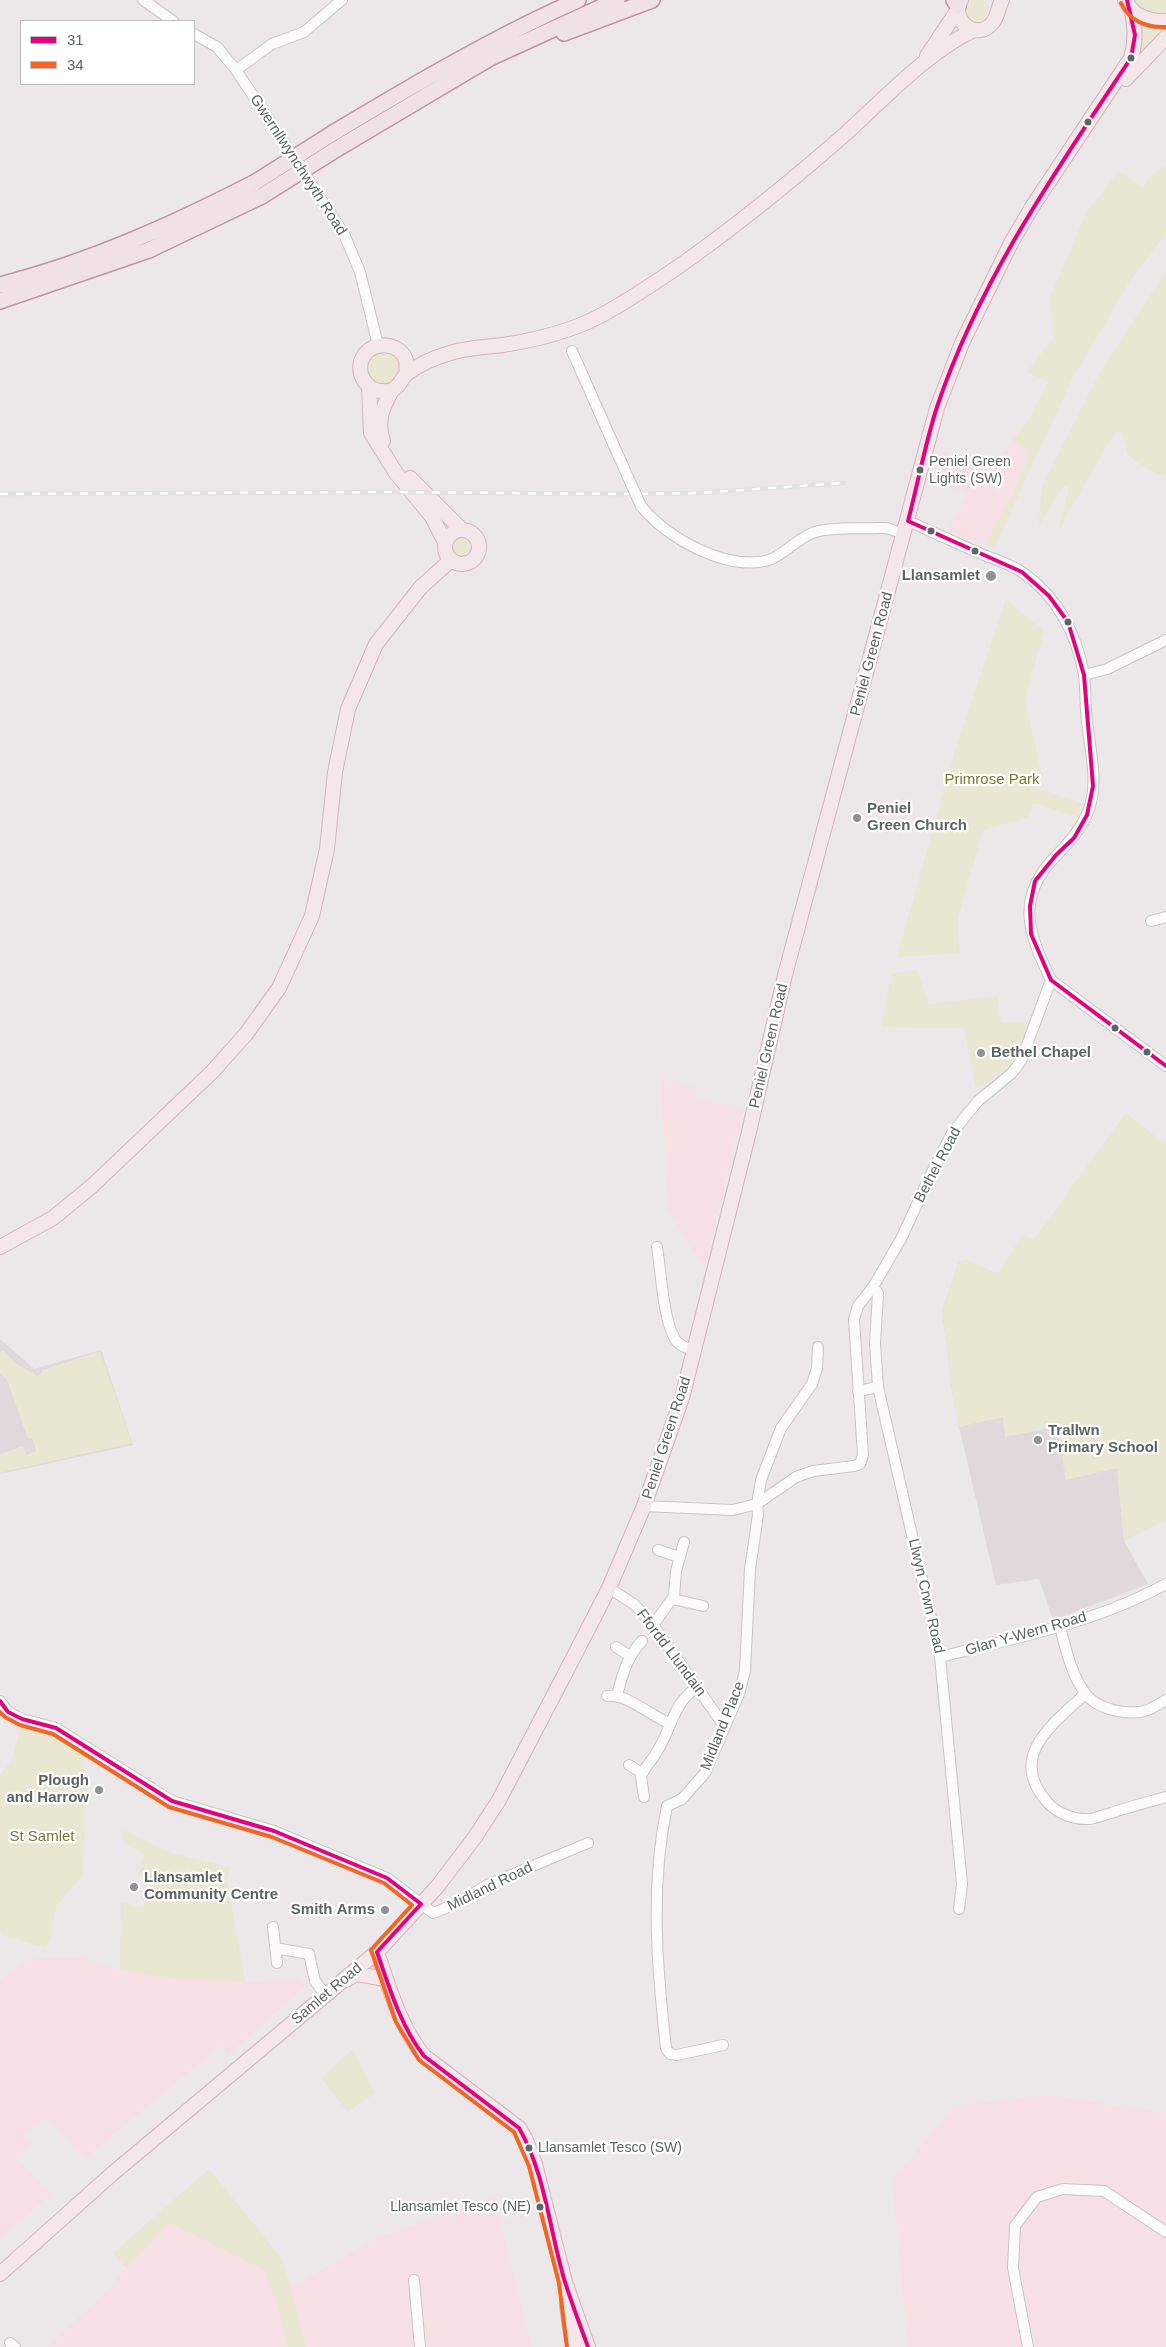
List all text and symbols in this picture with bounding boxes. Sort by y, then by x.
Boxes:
legend [20,20,195,85]
text: 31 [67,31,84,48]
unlabelled marker [1126,53,1136,63]
text: 34 [67,56,84,73]
street label: Gwernllwynchwyth Road [246,91,350,239]
unlabelled marker [1083,117,1093,127]
place label: Peniel Green Lights (SW) [929,454,1011,487]
marker: Peniel Green Lights (SW) [915,465,925,475]
unlabelled marker [926,526,936,536]
unlabelled marker [970,546,980,556]
place label: Llansamlet [902,567,980,585]
marker: Llansamlet [984,569,998,583]
street label: Peniel Green Road [847,590,897,718]
unlabelled marker [1063,617,1073,627]
park label: Primrose Park [944,771,1040,789]
place label: Peniel Green Church [867,800,967,835]
marker: Peniel Green Church [851,812,863,824]
street label: Peniel Green Road [746,982,792,1110]
unlabelled marker [1110,1023,1120,1033]
place label: Bethel Chapel [991,1044,1091,1062]
marker: Bethel Chapel [975,1047,987,1059]
unlabelled marker [1142,1047,1152,1057]
street label: Bethel Road [911,1124,965,1206]
street label: Peniel Green Road [639,1375,695,1501]
place label: Trallwn Primary School [1048,1422,1158,1457]
marker: Trallwn Primary School [1032,1434,1044,1446]
street label: Llwyn Crwn Road [904,1537,948,1655]
street label: Ffordd Llundain [632,1606,710,1700]
street label: Glan Y-Wern Road [963,1608,1089,1660]
street label: Midland Place [697,1679,749,1773]
place label: Plough and Harrow [6,1772,89,1807]
marker: Plough and Harrow [93,1784,105,1796]
park label: St Samlet [9,1828,75,1846]
street label: Midland Road [444,1859,536,1915]
place label: Llansamlet Community Centre [144,1869,278,1904]
marker: Llansamlet Community Centre [128,1881,140,1893]
place label: Smith Arms [291,1901,375,1919]
marker: Smith Arms [379,1904,391,1916]
street label: Samlet Road [288,1959,366,2029]
place label: Llansamlet Tesco (SW) [538,2140,682,2156]
marker: Llansamlet Tesco (SW) [524,2143,534,2153]
place label: Llansamlet Tesco (NE) [390,2199,531,2215]
marker: Llansamlet Tesco (NE) [535,2202,545,2212]

